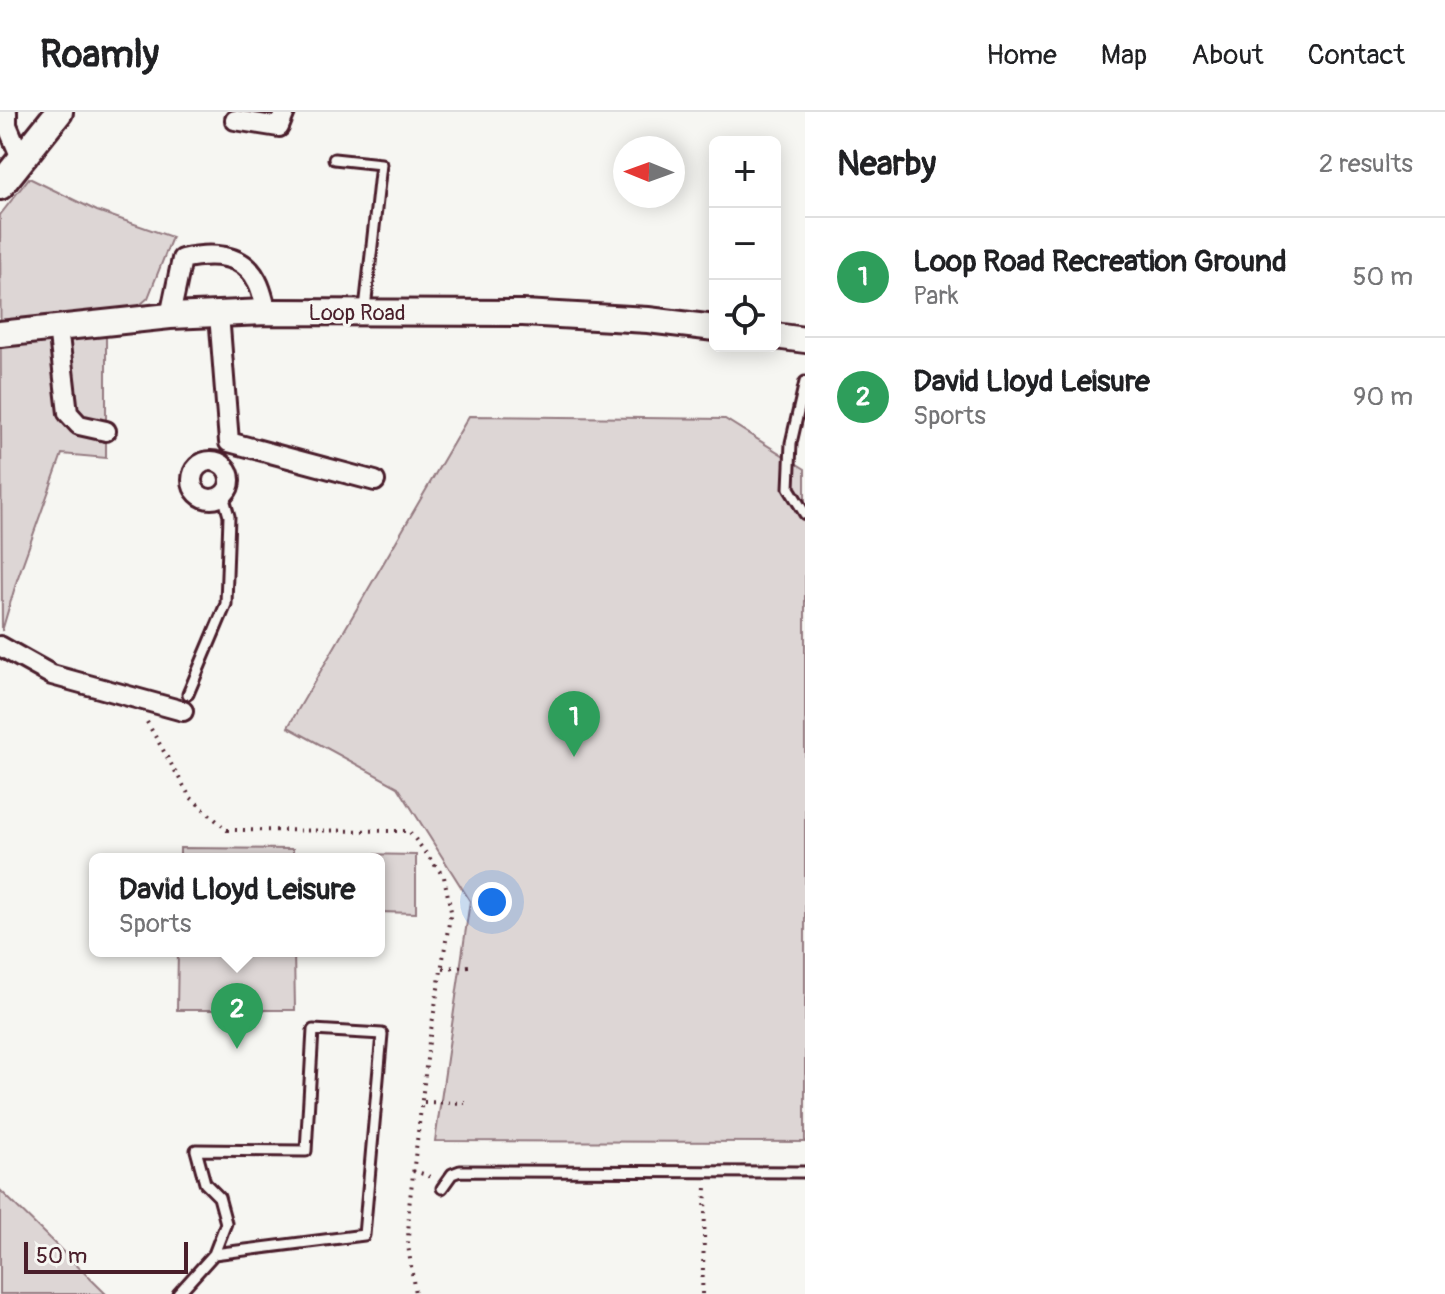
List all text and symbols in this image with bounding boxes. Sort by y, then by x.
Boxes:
text: Roamly [40,31,159,79]
text: Home [986,38,1057,73]
text: Map [1101,38,1147,73]
text: About [1191,38,1264,73]
text: Contact [1308,38,1405,73]
north arrow [613,136,685,208]
map controls [709,136,781,352]
button: + [709,136,781,208]
text: Nearby [837,143,936,186]
text: 2 results [1319,148,1413,180]
button: − [709,208,781,280]
text: Loop Road Recreation Ground [913,243,1287,280]
text: 1 [858,261,868,293]
text: 50 m [1352,261,1413,293]
button: locate [709,280,781,352]
text: Park [913,280,959,312]
street label: Loop Road [309,299,405,327]
text: David Lloyd Leisure [913,363,1150,400]
text: 2 [856,381,870,413]
text: 90 m [1353,381,1413,413]
text: Sports [913,400,986,432]
pin: 1 [548,691,600,757]
popup [89,853,385,957]
text: David Lloyd Leisure [119,871,355,908]
your location [472,882,512,922]
text: Sports [119,908,191,940]
pin: 2 [211,983,263,1049]
scale bar [24,1238,188,1274]
text: 50 m [36,1242,87,1270]

